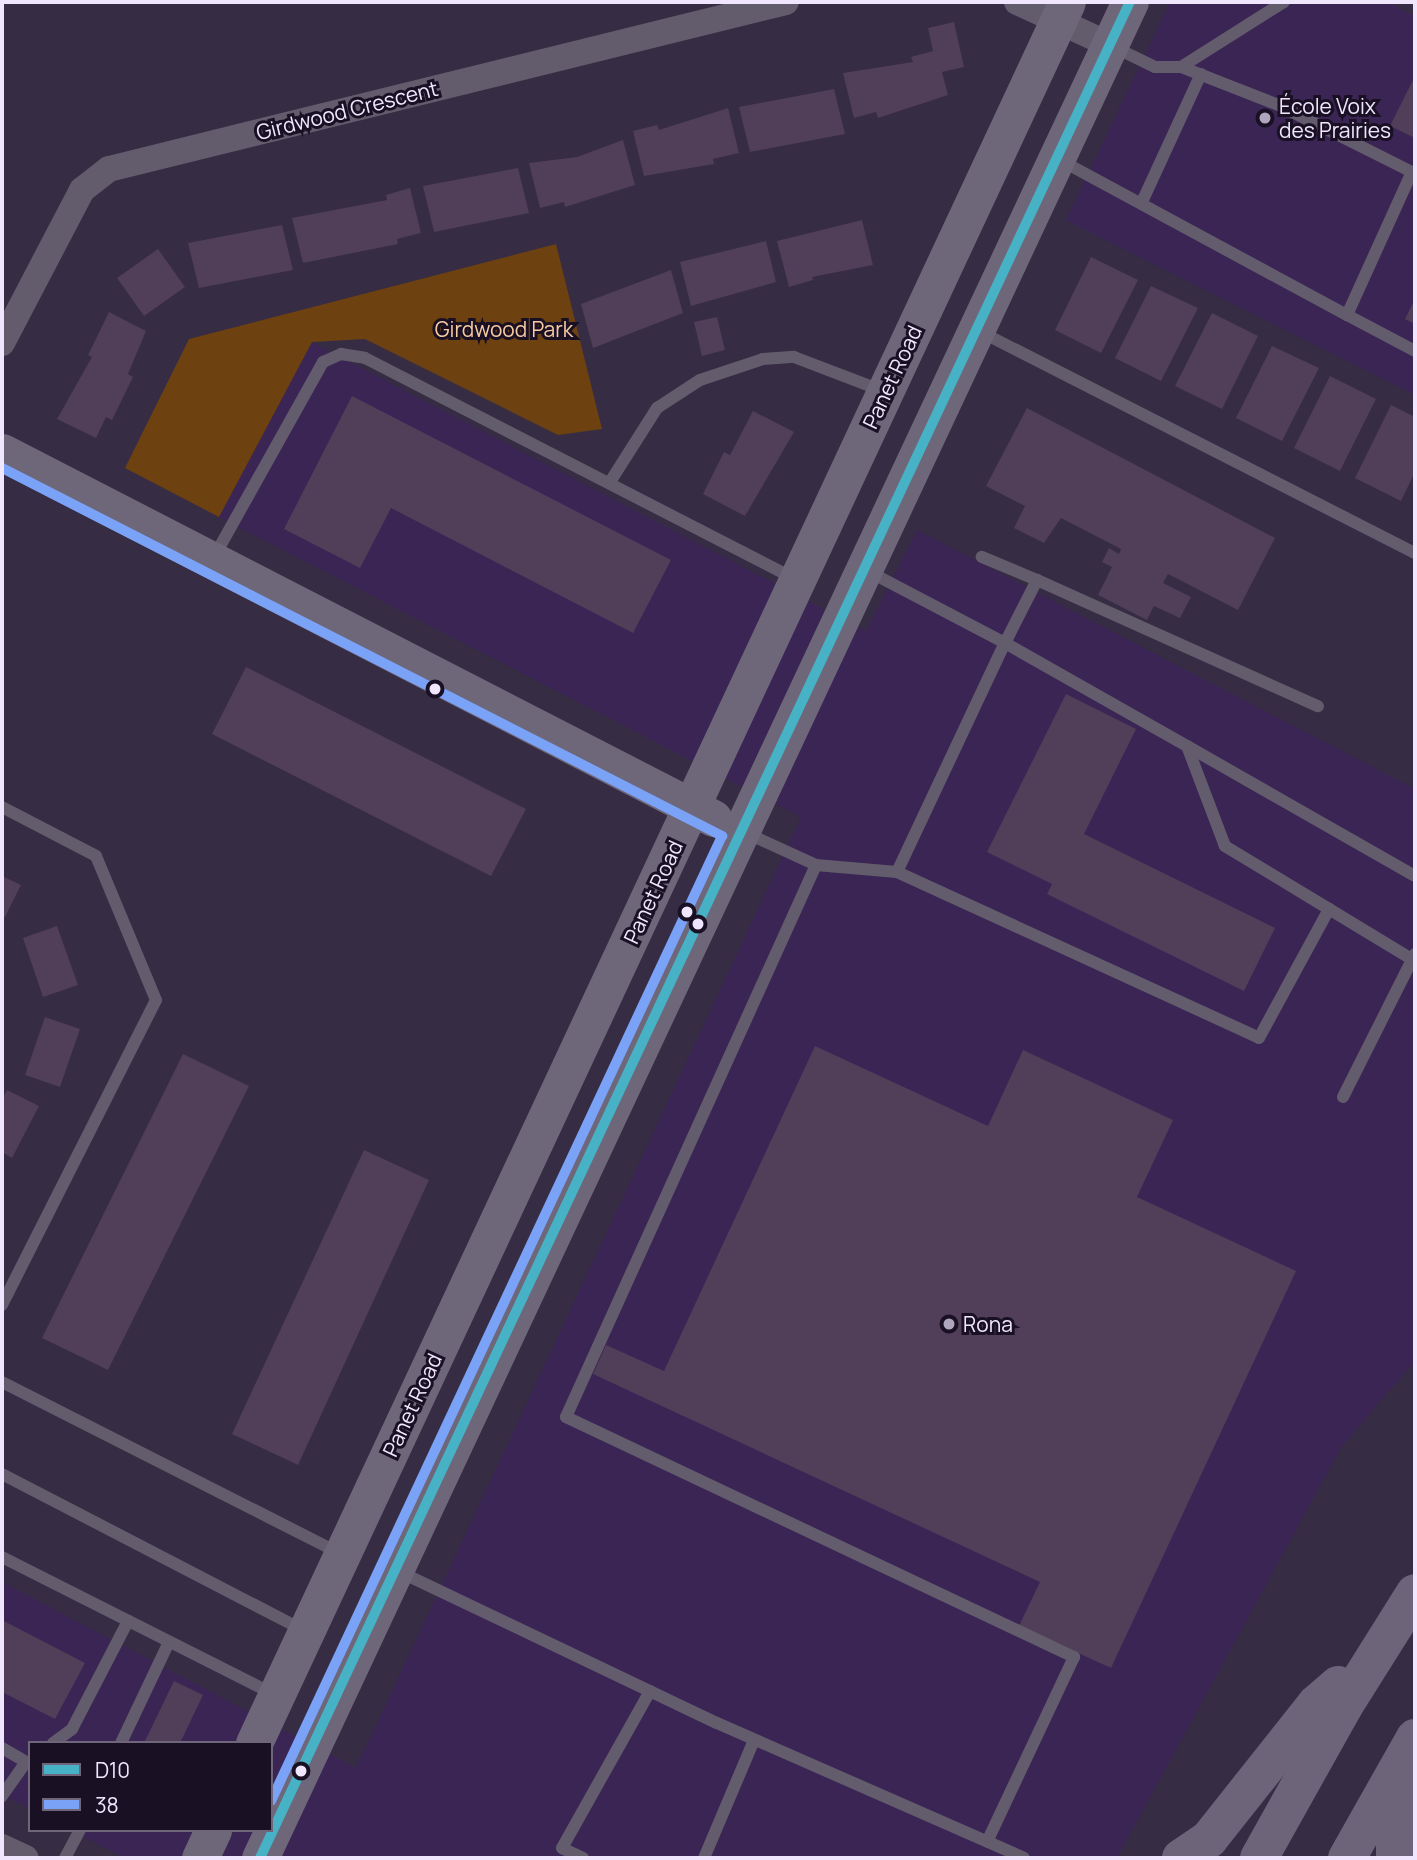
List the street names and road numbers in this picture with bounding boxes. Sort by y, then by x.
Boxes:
street label: Girdwood Crescent [253,75,441,145]
street label: Panet Road [857,321,927,433]
street label: Panet Road [618,836,688,948]
street label: Panet Road [377,1349,447,1461]

